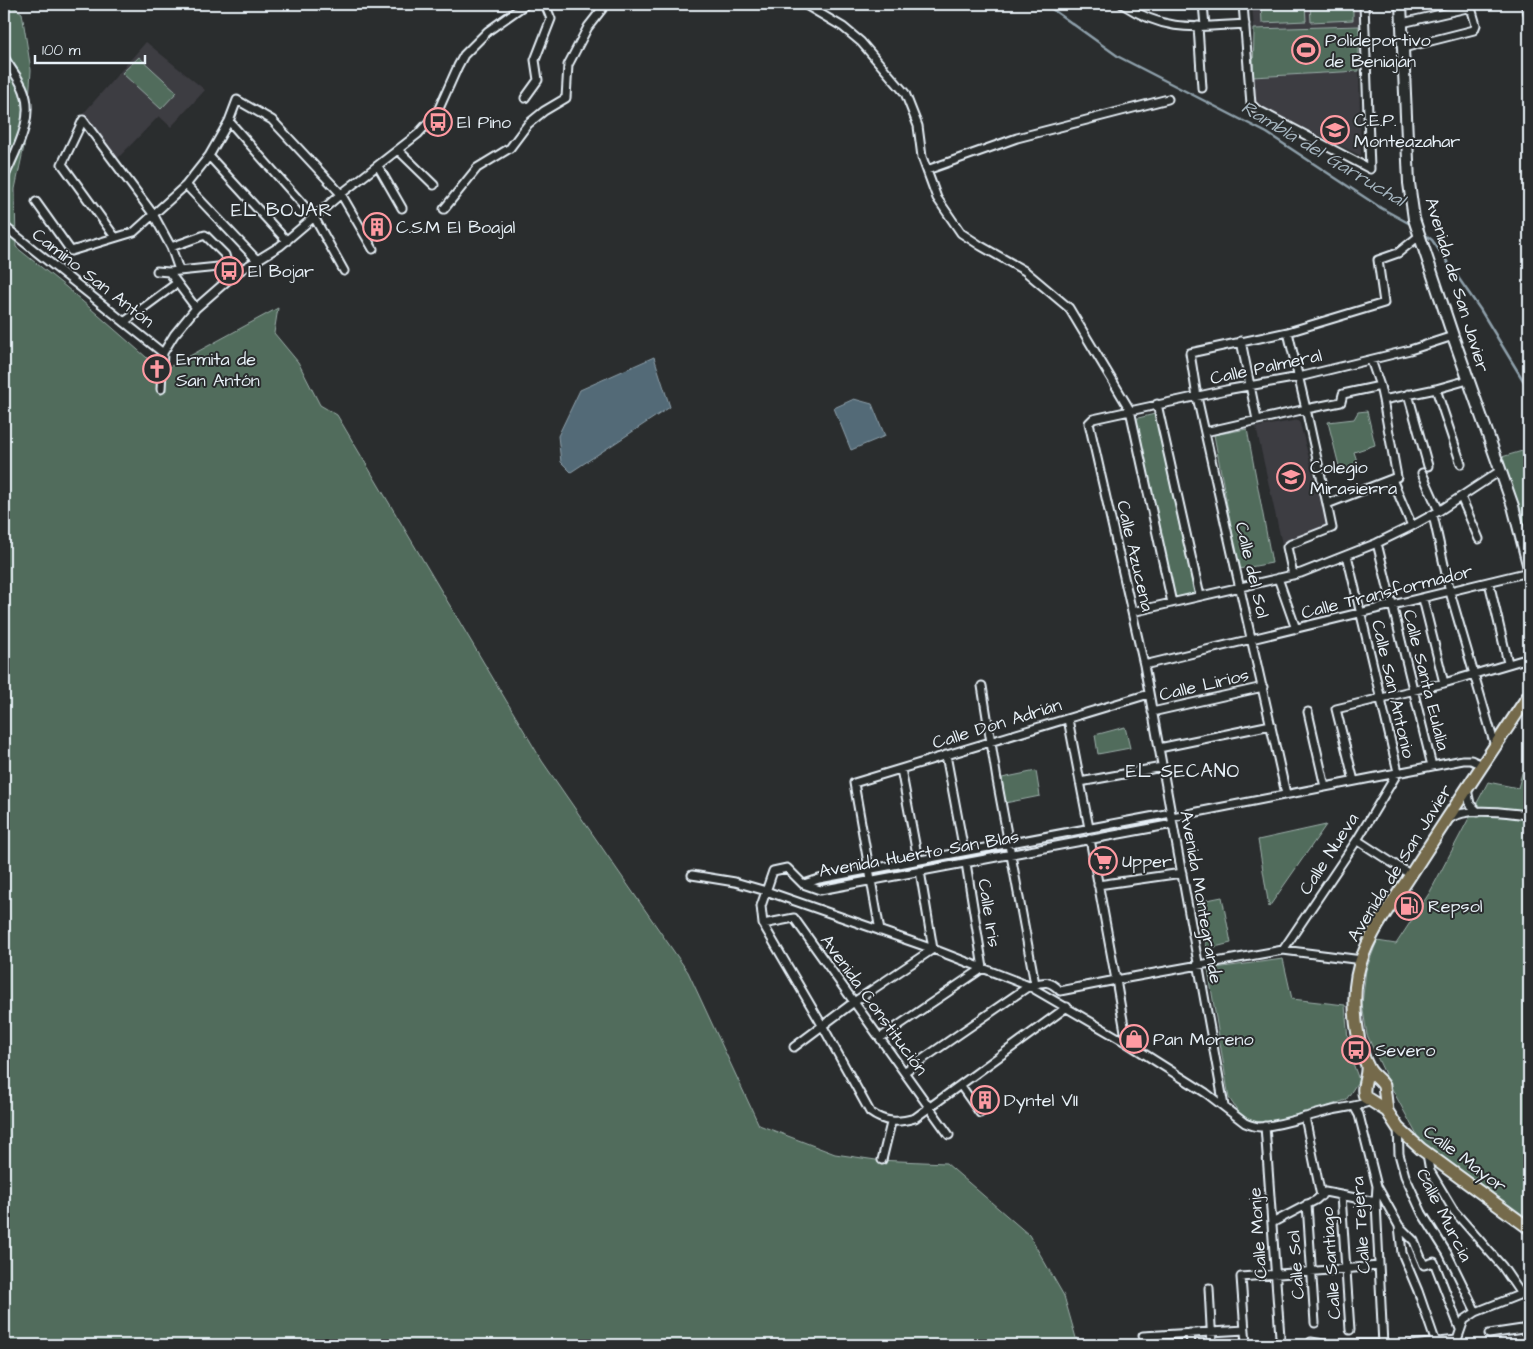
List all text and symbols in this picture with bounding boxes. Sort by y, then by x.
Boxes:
place label: Polideportivo de Beniaján [1325,28,1431,74]
scale bar [35,32,145,64]
sports icon: Polideportivo de Beniaján [1291,35,1321,65]
text: 100 m [42,40,81,61]
water label: Rambla del Garruchal [1236,94,1413,215]
bus stop icon: El Pino [423,107,453,137]
place label: C.E.P. Monteazahar [1354,108,1460,154]
place label: El Pino [457,110,511,135]
school or university icon: C.E.P. Monteazahar [1320,115,1350,145]
street label: Avenida de San Javier [1419,195,1495,375]
district label: EL BOJAR [231,197,333,224]
building icon: C.S.M El Boajal [362,212,392,242]
place label: C.S.M El Boajal [396,215,516,240]
street label: Camino San Antón [27,222,159,334]
bus stop icon: El Bojar [214,256,244,286]
place label: El Bojar [248,259,314,284]
street label: Calle Palmeral [1208,343,1324,391]
place label: Ermita de San Antón [176,347,260,393]
church icon: Ermita de San Antón [142,354,172,384]
place label: Colegio Mirasierra [1310,455,1397,501]
school or university icon: Colegio Mirasierra [1276,462,1306,492]
street label: Calle Azucena [1110,498,1160,614]
street label: Calle del Sol [1229,519,1275,621]
street label: Calle Transformador [1299,559,1475,625]
street label: Calle Santa Eulalia [1396,607,1456,753]
street label: Calle San Antonio [1365,617,1421,761]
street label: Calle Lirios [1157,663,1251,707]
street label: Calle Don Adrián [929,692,1065,756]
district label: EL SECANO [1126,758,1240,785]
street label: Avenida de San Javier [1341,779,1459,947]
street label: Calle Nueva [1293,808,1365,900]
street label: Avenida Montegrande [1172,809,1229,986]
street label: Avenida Huerto San Blas [817,824,1021,884]
supermarket icon: Upper [1088,846,1118,876]
place label: Upper [1122,849,1172,874]
street label: Calle Iris [971,877,1007,949]
fuel station icon: Repsol [1394,891,1424,921]
place label: Repsol [1428,894,1483,919]
street label: Avenida Constitución [814,929,934,1081]
shop icon: Pan Moreno [1119,1024,1149,1054]
place label: Pan Moreno [1153,1027,1254,1052]
bus stop icon: Severo [1341,1035,1371,1065]
place label: Severo [1375,1038,1435,1063]
building icon: Dyntel VII [970,1085,1000,1115]
place label: Dyntel VII [1004,1088,1078,1114]
street label: Calle Mayor [1418,1119,1512,1199]
street label: Calle Murcia [1410,1164,1478,1266]
street label: Calle Tejera [1345,1175,1377,1275]
street label: Calle Monje [1242,1186,1274,1279]
street label: Calle Santiago [1315,1206,1348,1320]
street label: Calle Sol [1281,1230,1311,1300]

